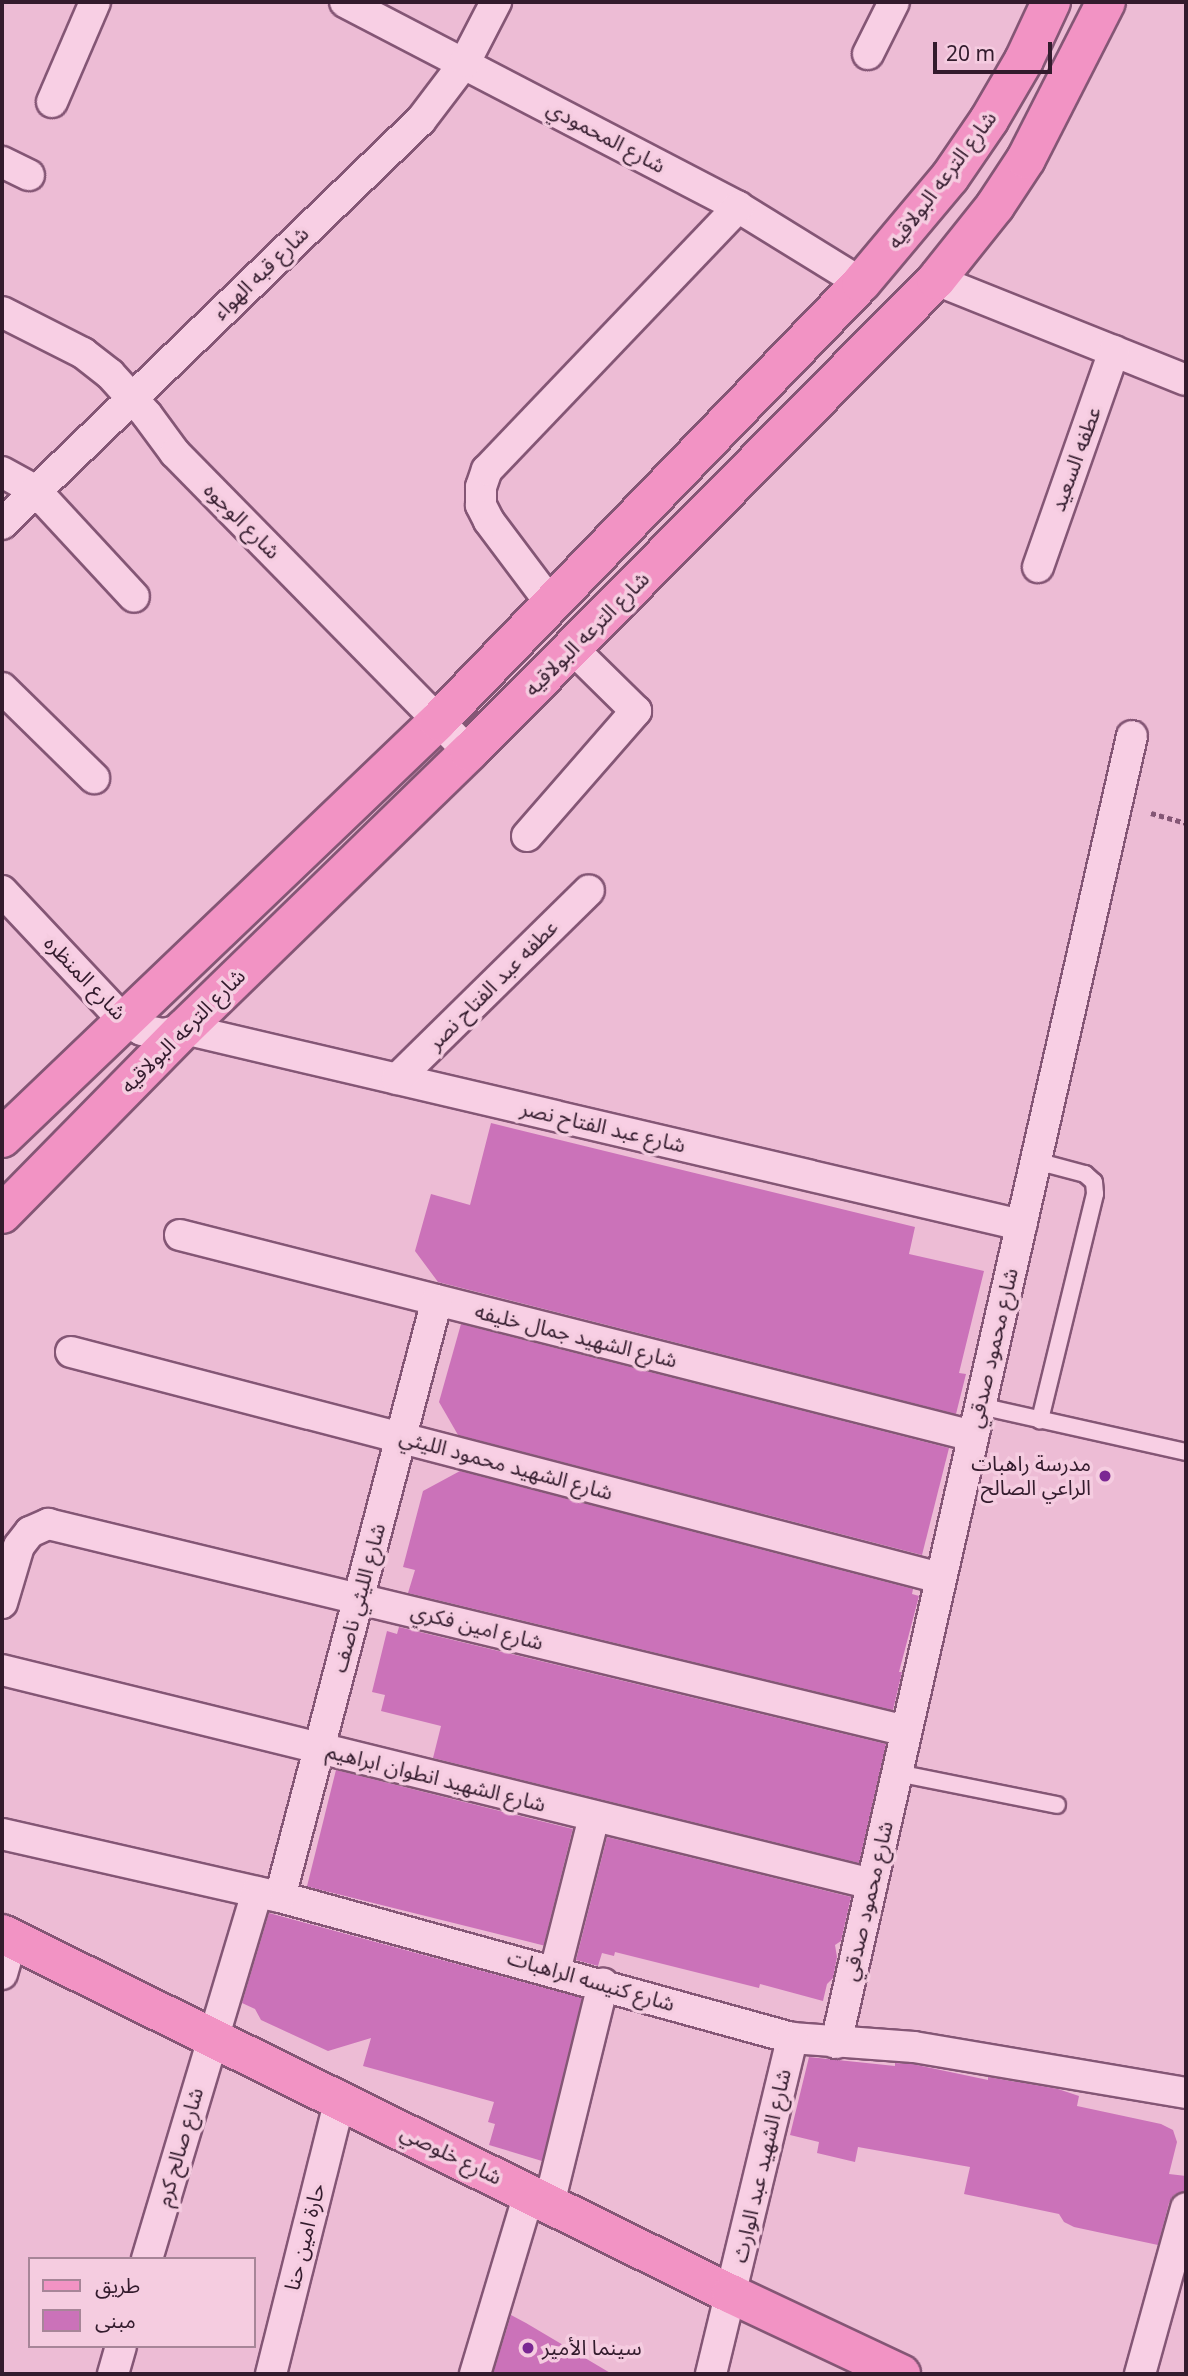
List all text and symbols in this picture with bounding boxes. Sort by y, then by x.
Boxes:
scale bar [936,28,1055,72]
text: 20 m [946,32,995,76]
street label: شارع المحمودي [543,95,669,179]
street label: شارع الترعه البولاقيه [882,106,1002,254]
street label: شارع قبه الهواء [208,221,314,325]
street label: عطفه السعيد [1045,403,1107,515]
street label: شارع الوجوه [199,478,285,564]
street label: شارع الترعه البولاقيه [519,566,655,702]
street label: عطفه عبد الفتاح نصر [423,915,563,1055]
street label: شارع المنظره [39,931,131,1025]
street label: شارع الترعه البولاقيه [115,963,251,1099]
street label: شارع عبد الفتاح نصر [518,1096,688,1158]
street label: شارع محمود صدقي [962,1266,1024,1430]
street label: شارع الشهيد جمال خليفه [472,1299,680,1373]
street label: شارع الشهيد محمود الليثي [397,1424,615,1506]
place label: مدرسة راهبات الراعي الصالح [971,1451,1091,1501]
marker: مدرسة راهبات الراعي الصالح [1097,1468,1113,1484]
street label: شارع الليثي ناصف [327,1521,391,1675]
street label: شارع امين فكري [408,1598,546,1656]
street label: شارع الشهيد انطوان ابراهيم [324,1739,548,1817]
street label: شارع محمود صدقي [837,1819,899,1983]
street label: شارع كنيسه الراهبات [504,1945,678,2017]
street label: شارع الشهيد عبد الوارث [727,2067,797,2265]
street label: شارع صالح كرم [151,2085,209,2209]
street label: شارع خلوصي [396,2120,506,2190]
street label: حارة امين حنا [280,2181,330,2293]
legend [28,2257,256,2348]
text: طريق [95,2264,140,2308]
text: مبنى [95,2299,136,2343]
place label: سينما الأمير [542,2335,642,2361]
marker: سينما الأمير [520,2340,536,2356]

